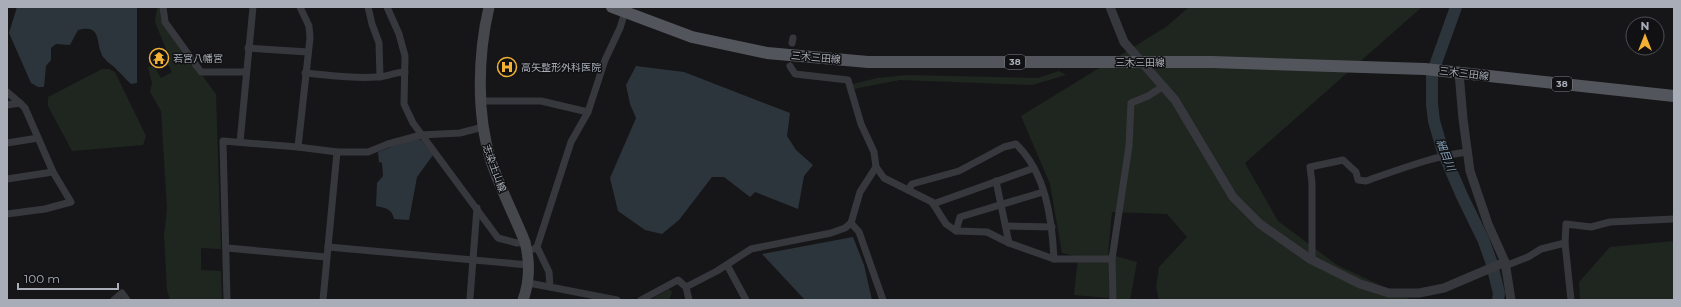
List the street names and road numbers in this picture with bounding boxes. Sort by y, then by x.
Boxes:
street label: 三木三田線 [790,49,841,66]
road number: 38 [1005,55,1025,69]
street label: 三木三田線 [1115,56,1165,69]
street label: 三木三田線 [1438,64,1490,83]
road number: 38 [1552,77,1572,91]
street label: 志染土山線 [480,142,509,194]

